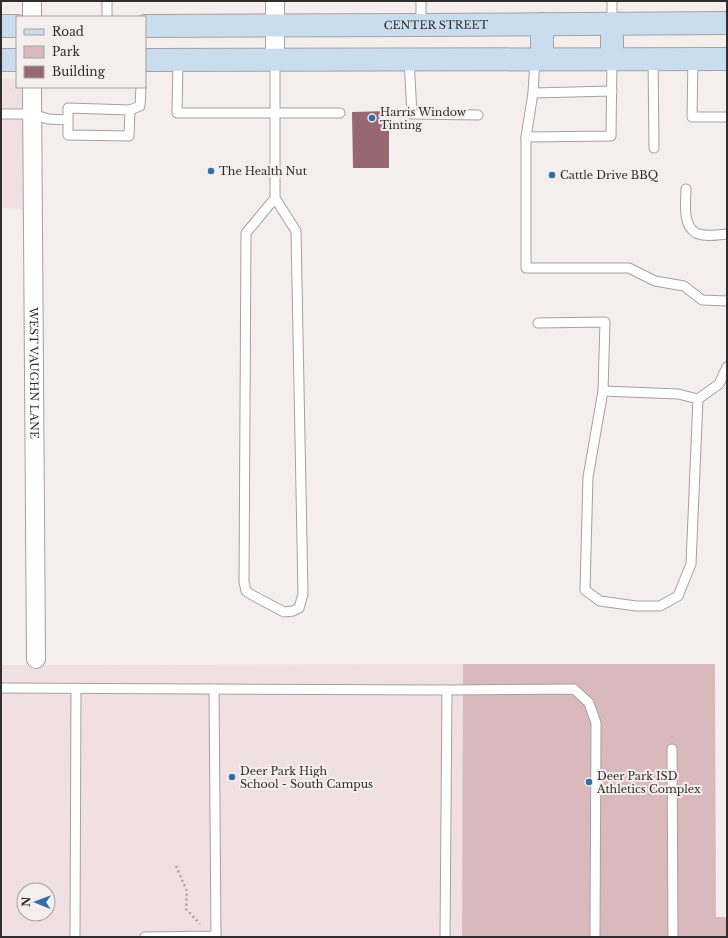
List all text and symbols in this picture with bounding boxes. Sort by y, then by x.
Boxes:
legend [16,16,146,88]
street label: CENTER STREET [384,18,488,32]
text: Road [52,24,84,39]
text: Park [52,44,80,59]
text: Building [52,64,106,79]
place label: Harris Window Tinting [380,105,467,132]
marker: Harris Window Tinting [367,113,377,123]
place label: The Health Nut [219,164,308,178]
marker: The Health Nut [206,166,216,176]
place label: Cattle Drive BBQ [560,168,659,182]
marker: Cattle Drive BBQ [547,170,557,180]
street label: WEST VAUGHN LANE [27,306,41,439]
place label: Deer Park High School - South Campus [240,764,373,791]
place label: Deer Park ISD Athletics Complex [596,769,701,796]
marker: Deer Park High School - South Campus [227,772,237,782]
marker: Deer Park ISD Athletics Complex [584,777,594,787]
north arrow [16,882,56,922]
text: N [19,896,33,907]

